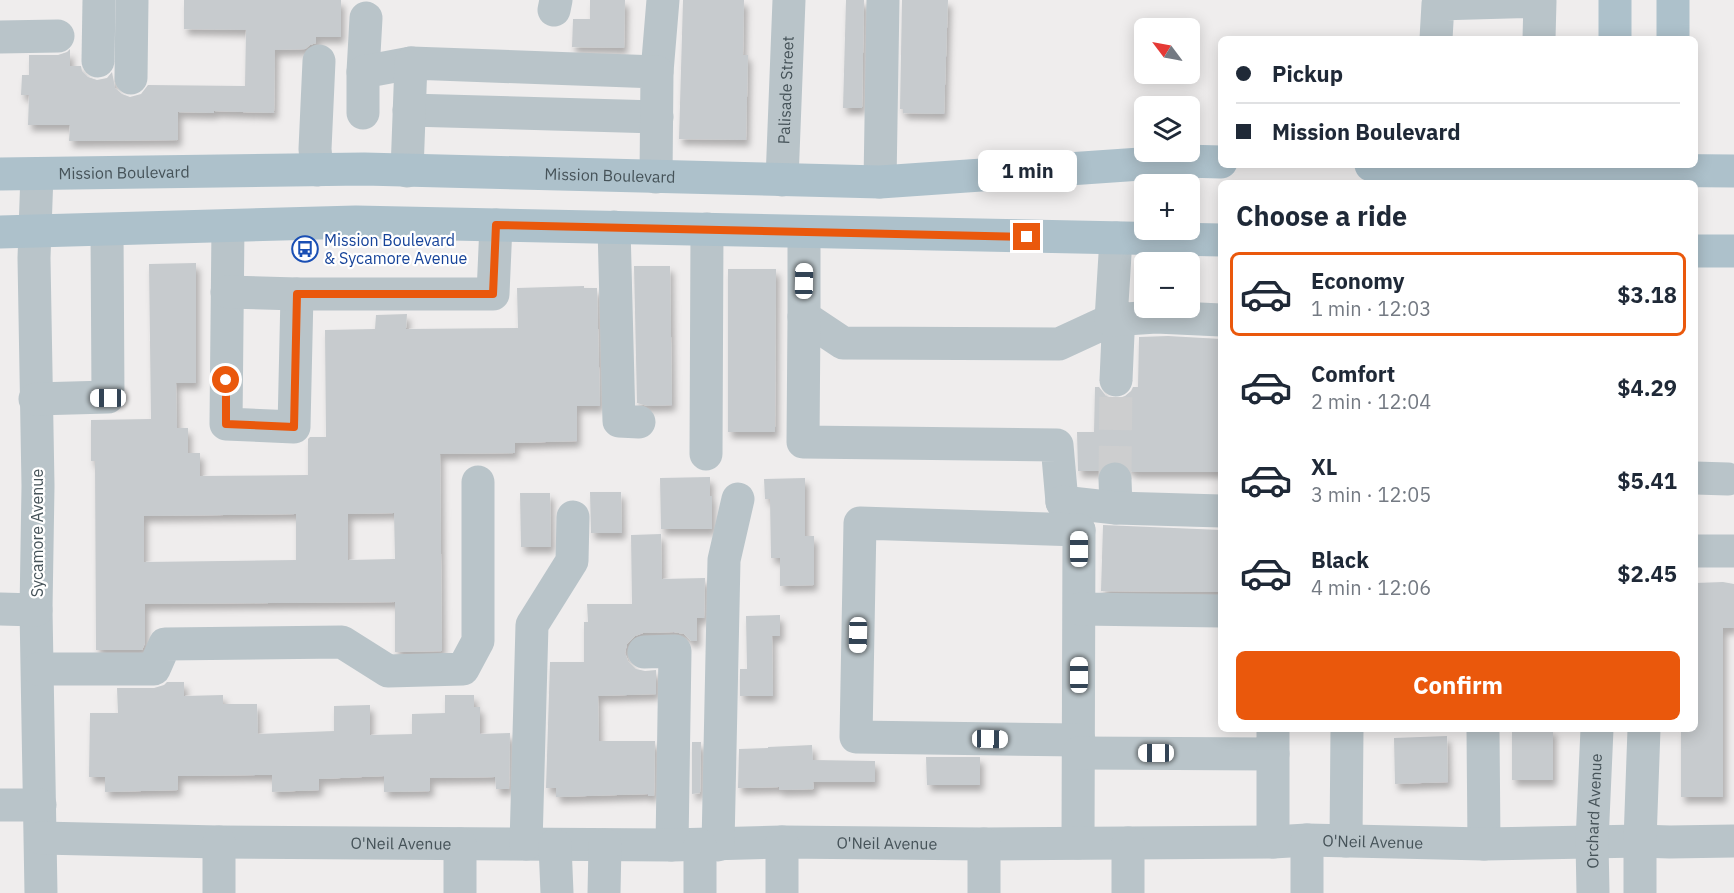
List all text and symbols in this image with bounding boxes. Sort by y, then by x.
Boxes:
north arrow [1134,18,1200,84]
map controls [1134,18,1200,318]
street label: Palisade Street [773,35,798,145]
text: Pickup [1272,59,1343,88]
button: layers [1134,96,1200,162]
text: Mission Boulevard [1272,117,1461,146]
callout: 1 min [978,150,1076,192]
text: 1 min [1001,157,1054,184]
street label: Mission Boulevard [58,161,190,183]
street label: Mission Boulevard [544,164,676,187]
button: + [1134,174,1200,240]
text: Choose a ride [1236,198,1407,233]
route end [1013,223,1040,250]
place label: Mission Boulevard & Sycamore Avenue [324,230,468,268]
bus stop icon: Mission Boulevard & Sycamore Avenue [290,234,320,264]
button: − [1134,252,1200,318]
car [795,263,813,299]
text: Economy [1311,266,1405,295]
icon: car [1239,267,1293,321]
text: $3.18 [1617,280,1677,309]
text: 1 min · 12:03 [1311,295,1431,322]
text: Comfort [1311,359,1395,388]
icon: car [1239,360,1293,414]
route start [212,366,239,393]
text: $4.29 [1617,373,1677,402]
text: 2 min · 12:04 [1311,388,1431,415]
car [90,389,126,407]
text: XL [1311,452,1337,481]
icon: car [1239,453,1293,507]
text: $5.41 [1617,466,1677,495]
street label: Sycamore Avenue [27,469,47,597]
text: 3 min · 12:05 [1311,481,1431,508]
car [1070,531,1088,567]
text: Black [1311,545,1369,574]
icon: car [1239,546,1293,600]
text: $2.45 [1617,559,1677,588]
text: 4 min · 12:06 [1311,574,1431,601]
car [849,617,867,653]
button: Confirm [1236,651,1680,720]
car [1070,657,1088,693]
car [972,730,1008,748]
car [1138,744,1174,762]
street label: Orchard Avenue [1582,753,1606,869]
street label: O'Neil Avenue [1322,830,1424,853]
street label: O'Neil Avenue [350,833,452,854]
street label: O'Neil Avenue [836,833,938,854]

